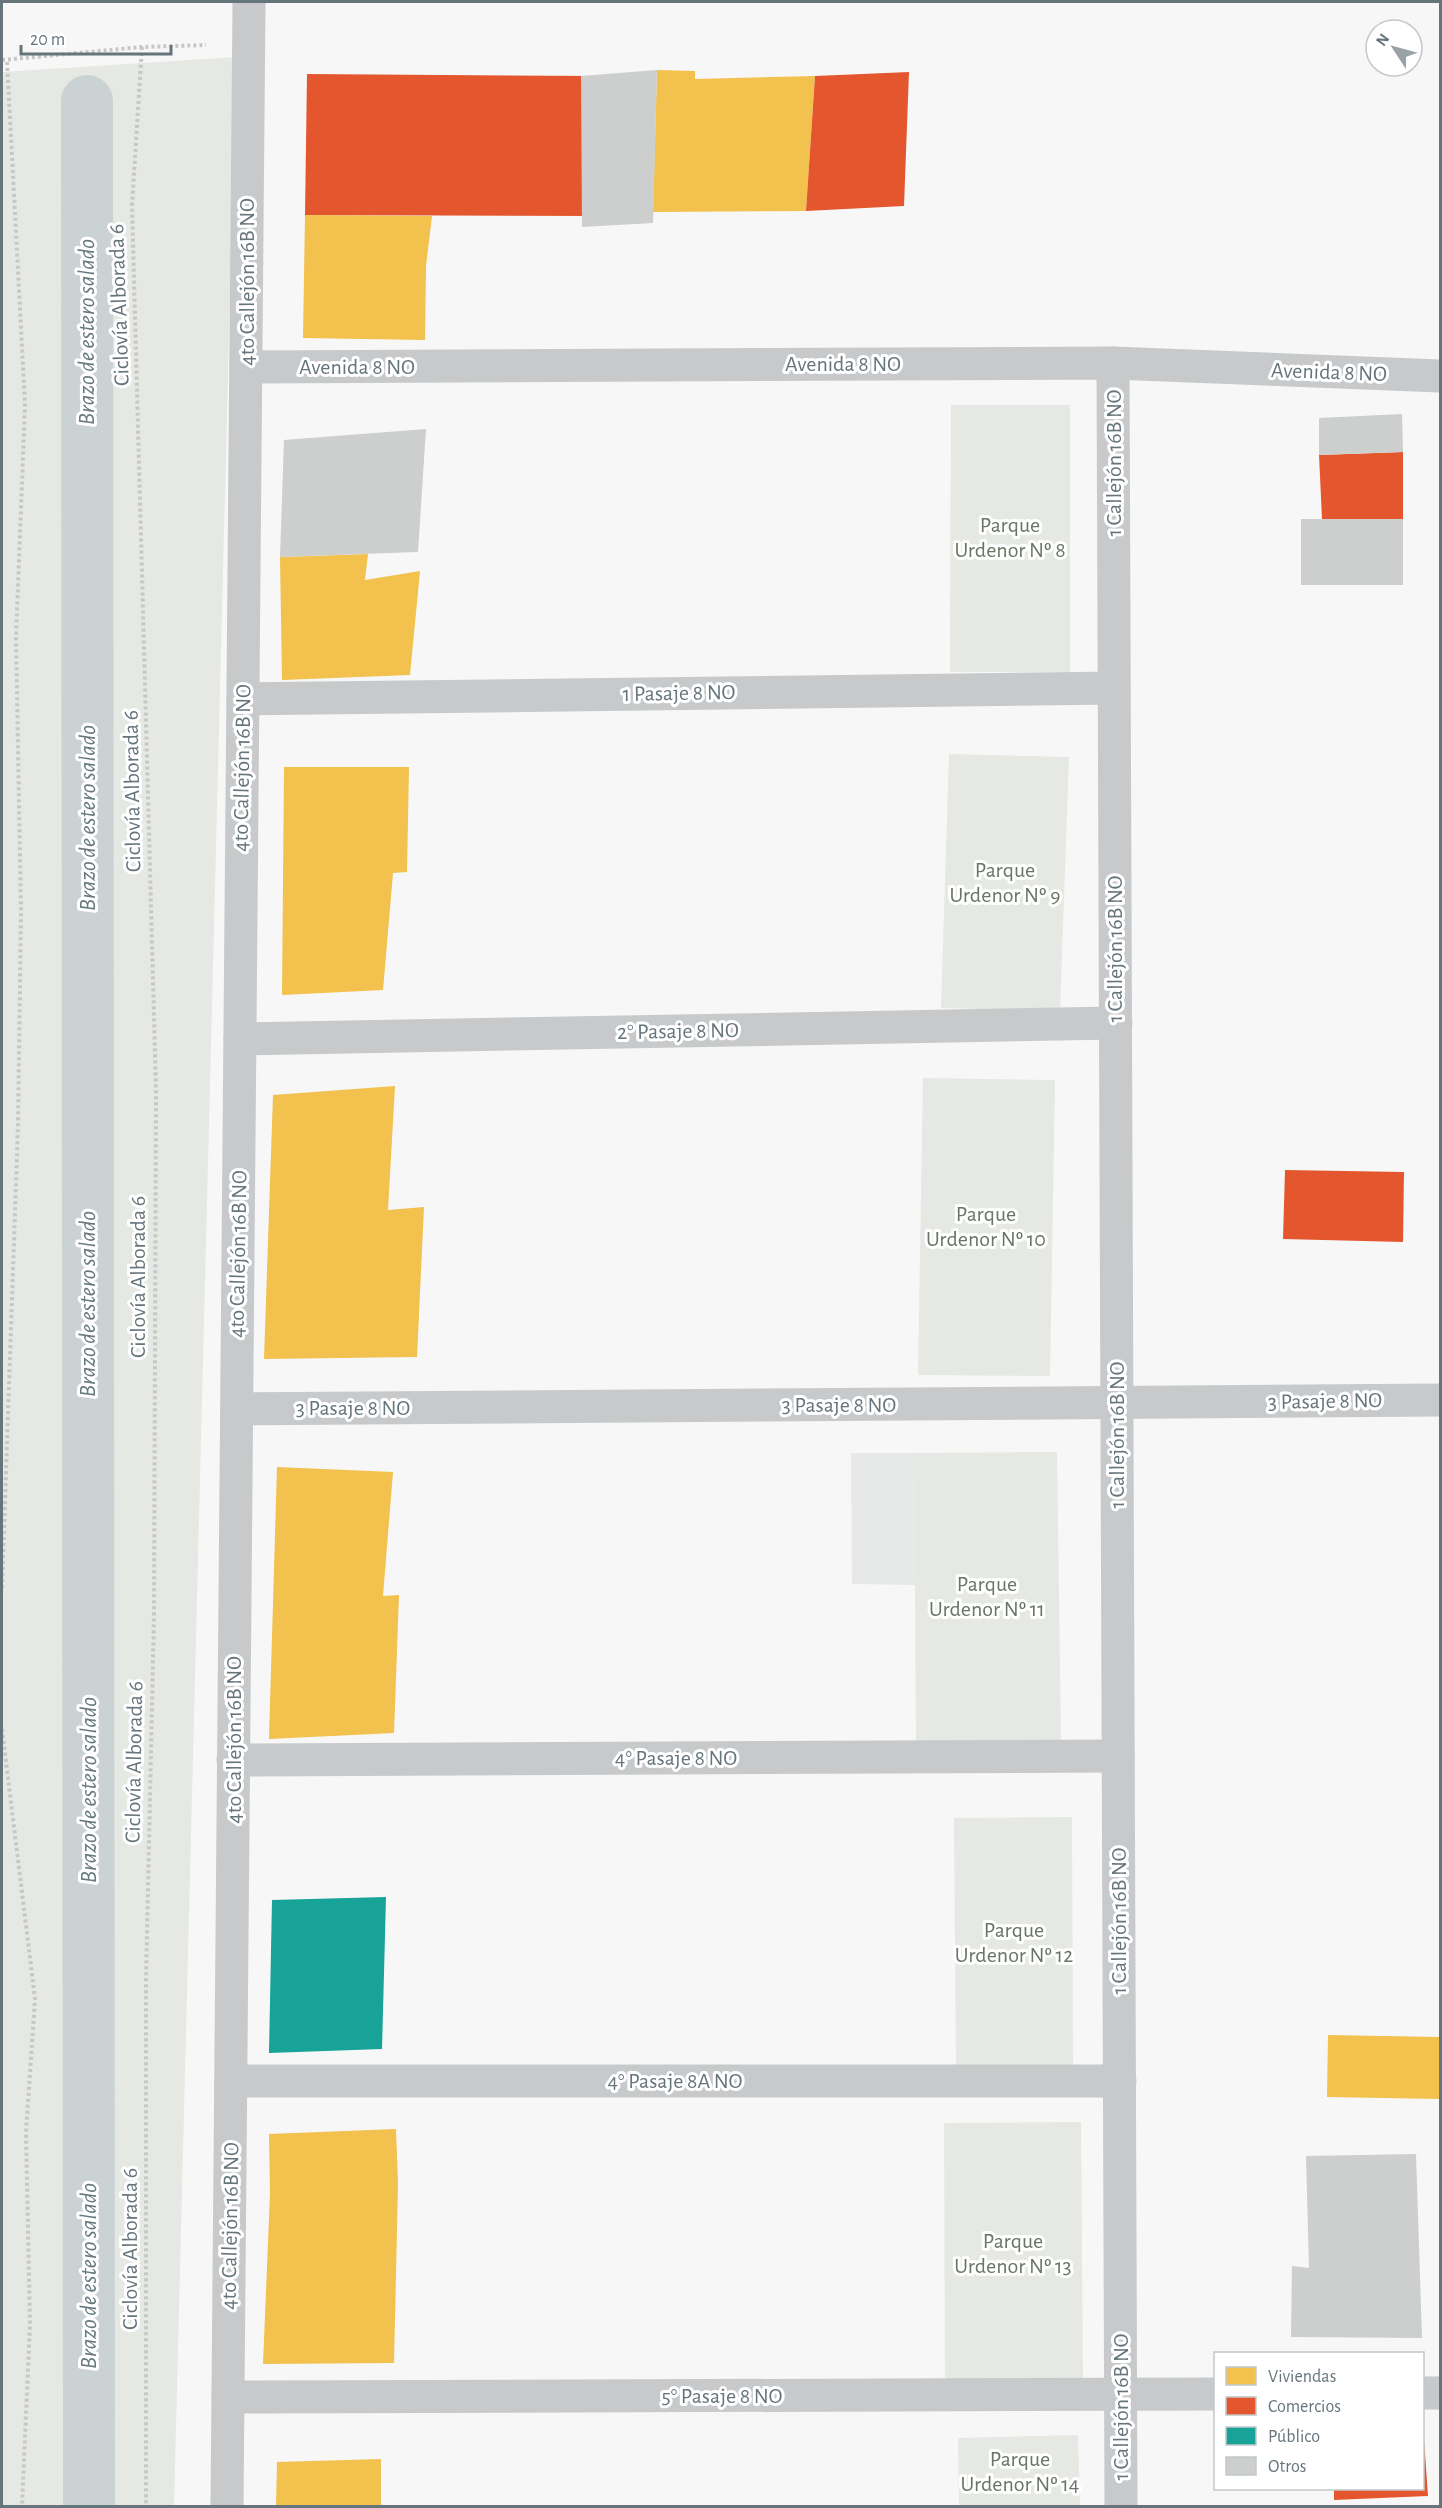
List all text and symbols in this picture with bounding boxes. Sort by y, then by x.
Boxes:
scale bar [21,18,171,56]
north arrow [1364,18,1424,78]
text: 20 m [30,31,65,49]
text: N [1373,31,1392,49]
street label: 4to Callejón 16B NO [236,198,258,366]
street label: Ciclovía Alborada 6 [105,224,133,386]
water label: Brazo de estero salado [75,239,99,425]
street label: Avenida 8 NO [785,353,901,375]
street label: Avenida 8 NO [299,356,415,378]
street label: Avenida 8 NO [1271,359,1387,385]
street label: 1 Callejón 16B NO [1103,389,1125,537]
park label: Parque Urdenor Nº 8 [954,514,1066,561]
street label: 1 Pasaje 8 NO [622,681,736,705]
street label: 4to Callejón 16B NO [230,684,254,852]
street label: Ciclovía Alborada 6 [120,710,144,872]
water label: Brazo de estero salado [76,725,100,911]
park label: Parque Urdenor Nº 9 [949,859,1061,906]
street label: 1 Callejón 16B NO [1104,875,1126,1023]
street label: 2° Pasaje 8 NO [617,1019,739,1043]
street label: 4to Callejón 16B NO [226,1170,250,1338]
street label: Ciclovía Alborada 6 [127,1196,149,1358]
park label: Parque Urdenor Nº 10 [926,1203,1046,1250]
water label: Brazo de estero salado [76,1211,100,1397]
street label: 1 Callejón 16B NO [1106,1361,1128,1509]
street label: 3 Pasaje 8 NO [1268,1389,1382,1413]
street label: 3 Pasaje 8 NO [782,1394,896,1416]
street label: 3 Pasaje 8 NO [296,1397,410,1419]
park label: Parque Urdenor Nº 11 [929,1573,1045,1620]
street label: 4to Callejón 16B NO [223,1656,245,1824]
street label: Ciclovía Alborada 6 [122,1681,146,1843]
water label: Brazo de estero salado [77,1697,101,1883]
street label: 4° Pasaje 8 NO [615,1747,737,1769]
street label: 1 Callejón 16B NO [1108,1847,1130,1995]
park label: Parque Urdenor Nº 12 [955,1919,1073,1966]
street label: 4° Pasaje 8A NO [608,2070,743,2092]
street label: 4to Callejón 16B NO [218,2142,242,2310]
street label: Ciclovía Alborada 6 [119,2168,141,2330]
water label: Brazo de estero salado [77,2183,101,2369]
park label: Parque Urdenor Nº 13 [954,2230,1072,2277]
street label: 1 Callejón 16B NO [1110,2333,1132,2481]
legend [1214,2352,1424,2490]
text: Viviendas [1268,2368,1336,2386]
street label: 5° Pasaje 8 NO [662,2385,782,2407]
text: Comercios [1268,2398,1341,2416]
text: Público [1268,2428,1320,2446]
park label: Parque Urdenor Nº 14 [961,2448,1079,2495]
text: Otros [1268,2458,1306,2476]

